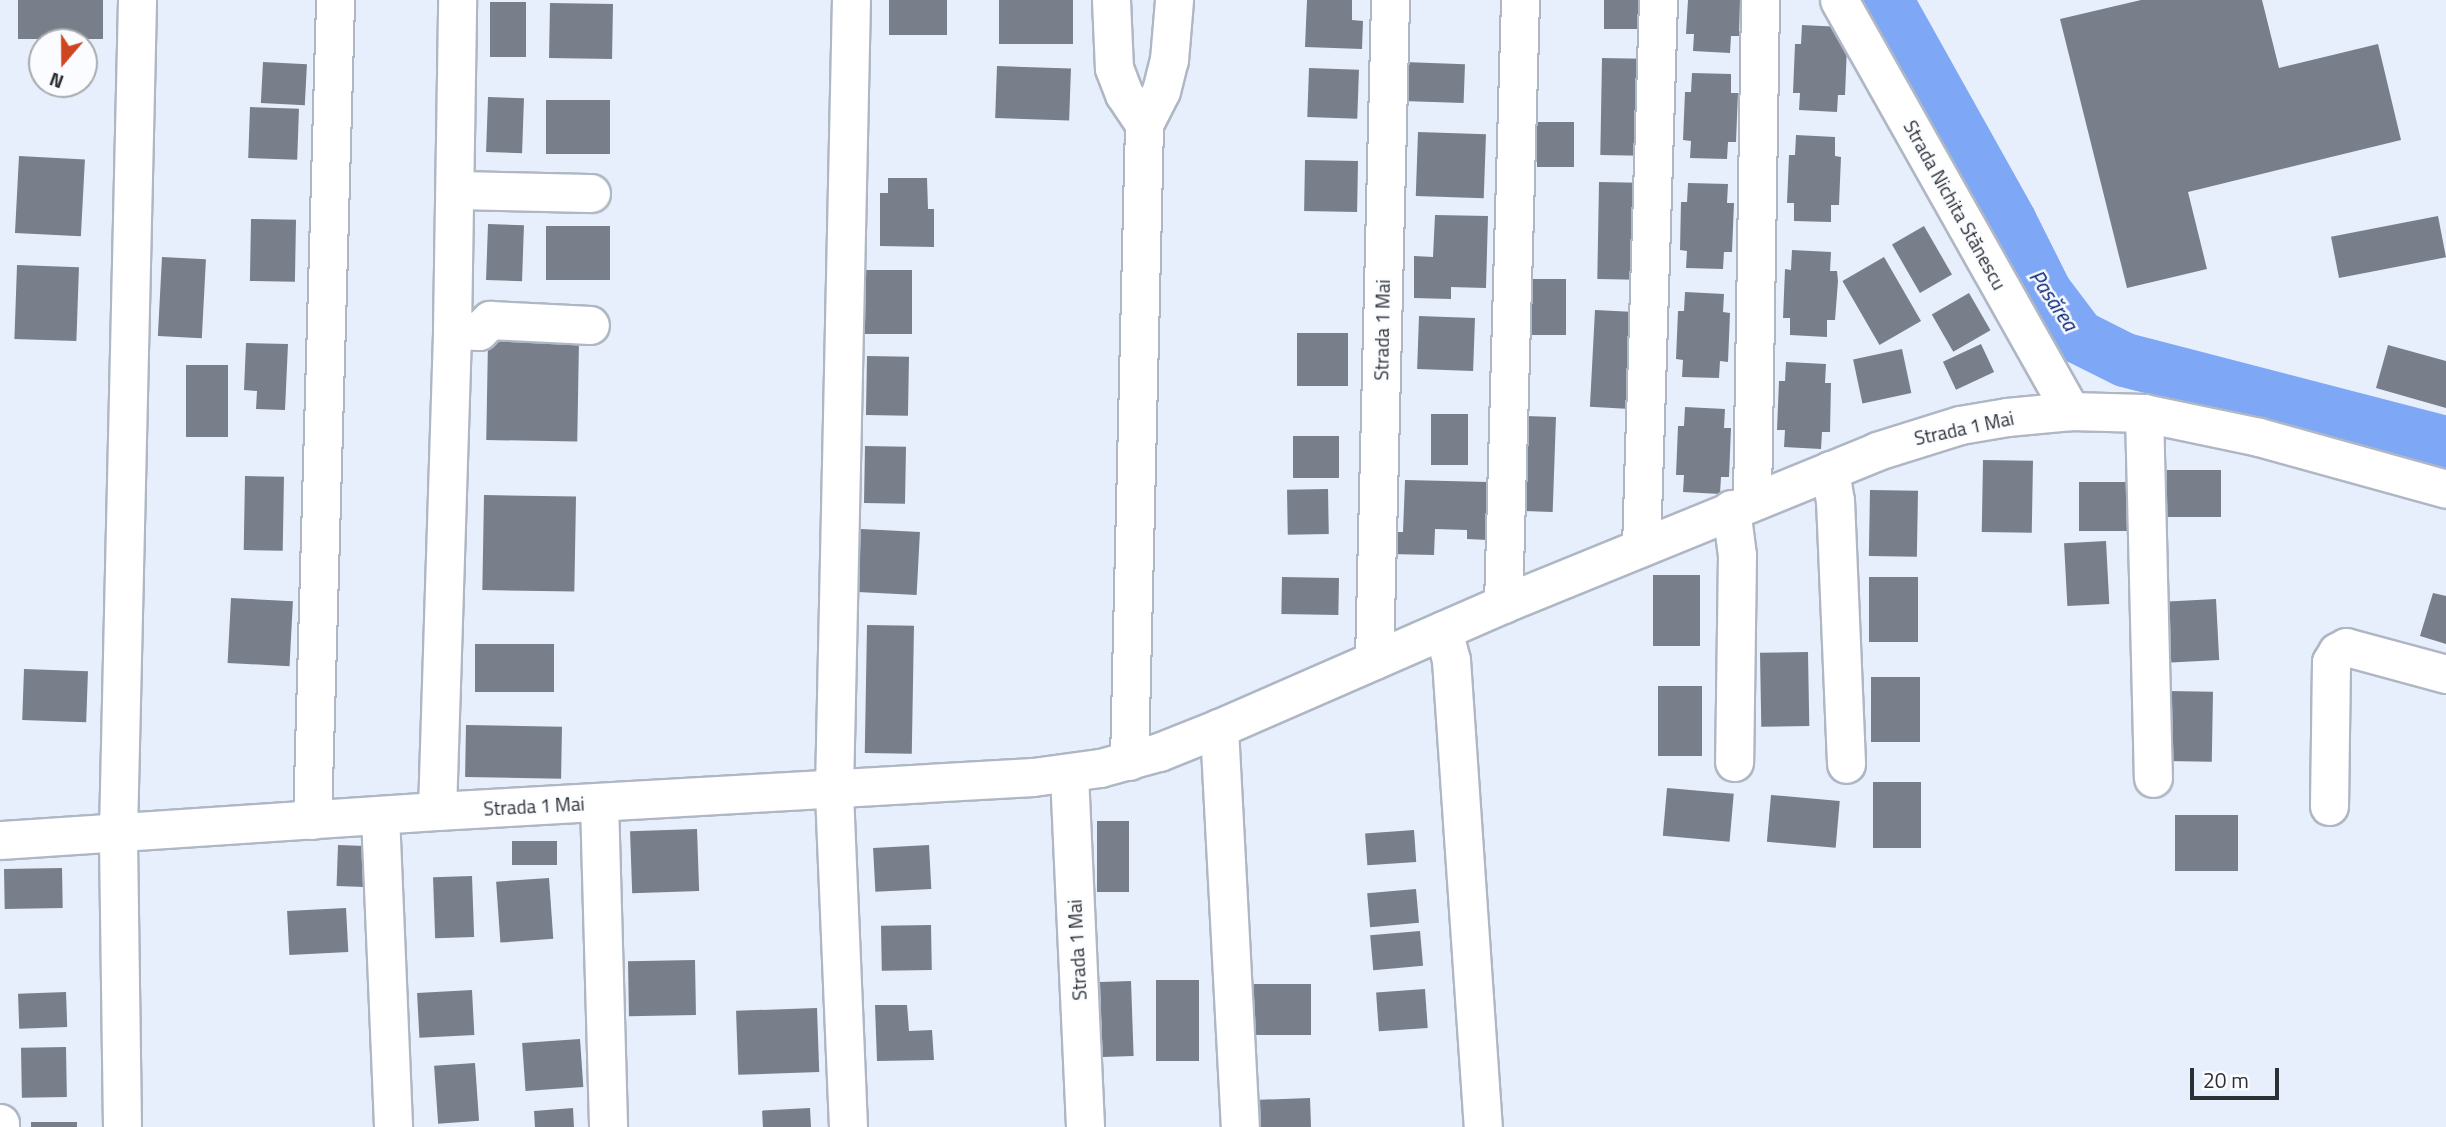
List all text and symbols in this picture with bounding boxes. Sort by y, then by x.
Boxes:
north arrow [28,28,98,98]
text: N [45,65,67,97]
street label: Strada Nichita Stănescu [1899,116,2011,294]
water label: Pasărea [2025,265,2083,335]
street label: Strada 1 Mai [1370,279,1394,381]
street label: Strada 1 Mai [1912,406,2016,450]
street label: Strada 1 Mai [483,792,585,820]
street label: Strada 1 Mai [1063,899,1091,1001]
scale bar [2194,1054,2283,1098]
text: 20 m [2203,1064,2249,1096]

